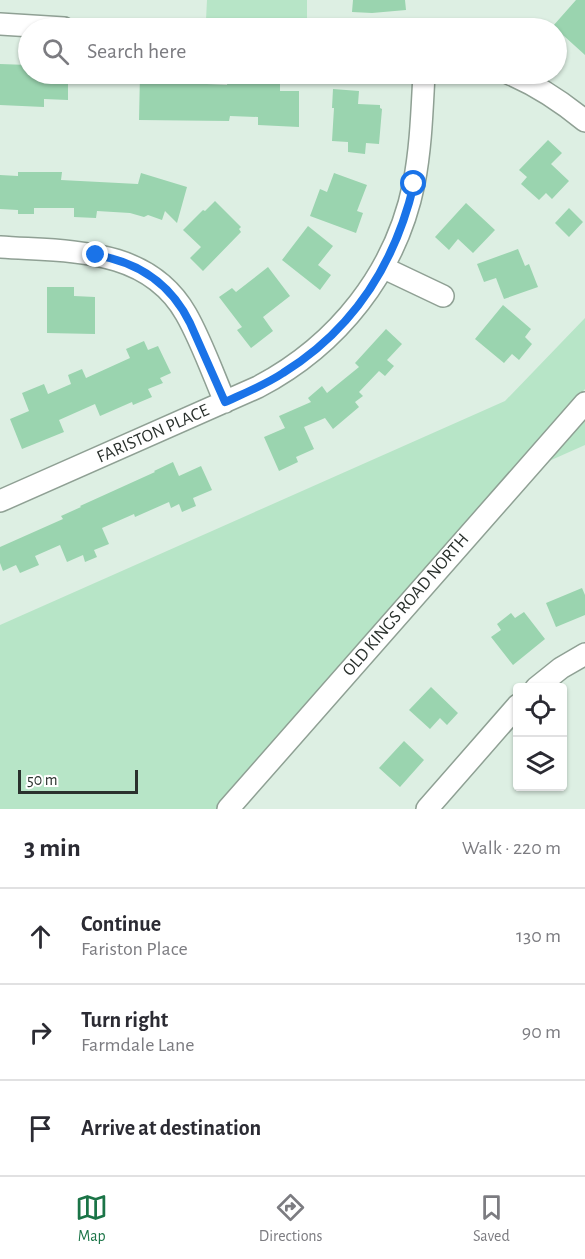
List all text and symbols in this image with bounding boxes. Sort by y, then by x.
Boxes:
search box [18,18,567,84]
icon: search [39,35,72,68]
text: Search here [87,40,186,62]
route start [400,170,426,196]
route end [82,241,108,267]
street label: FARISTON PLACE [94,401,212,467]
street label: OLD KINGS ROAD NORTH [339,530,473,680]
map controls [513,683,567,791]
button: locate [513,683,567,737]
button: layers [513,737,567,791]
scale bar [18,767,138,794]
text: 50 m [27,772,58,788]
text: 3 min [24,835,81,861]
text: Walk · 220 m [462,838,561,858]
text: Continue [81,913,161,935]
icon: ahead [24,920,57,953]
text: 130 m [516,926,561,946]
text: Fariston Place [81,939,188,959]
text: Turn right [81,1009,168,1031]
icon: right [24,1016,57,1049]
text: 90 m [522,1022,561,1042]
text: Farmdale Lane [81,1035,195,1055]
icon: arrive [24,1112,57,1145]
text: Arrive at destination [81,1117,261,1139]
tab: Map [75,1191,108,1246]
tab: Directions [259,1191,323,1246]
tab: Saved [473,1191,510,1246]

